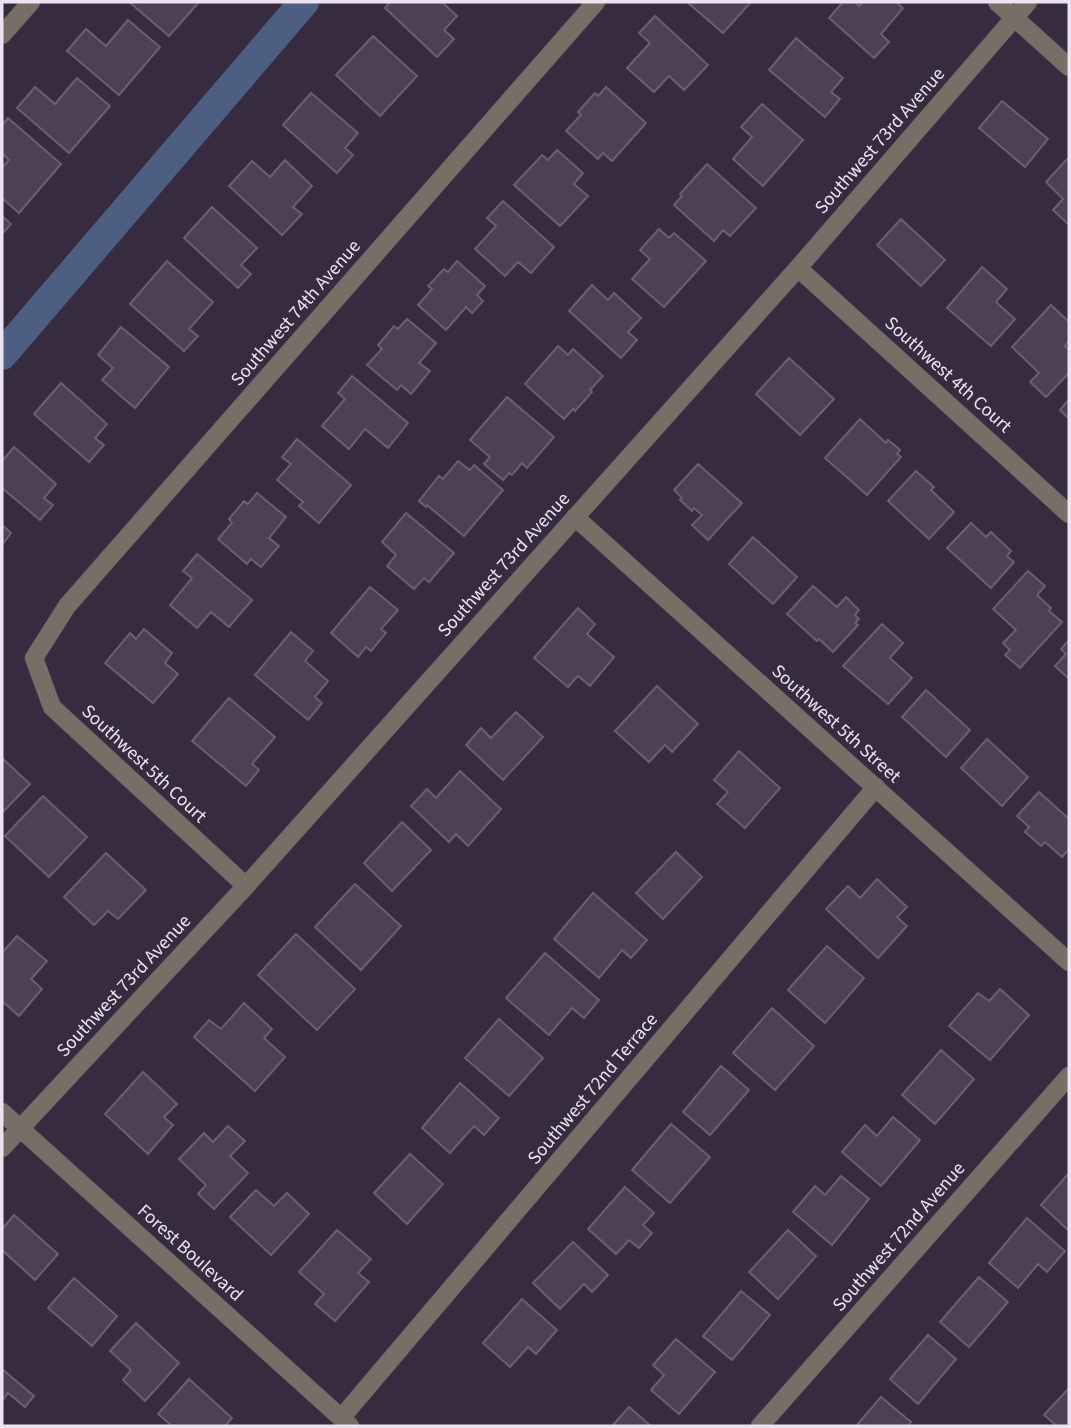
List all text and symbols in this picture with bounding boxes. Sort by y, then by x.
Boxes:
street label: Southwest 73rd Avenue [809,62,951,220]
street label: Southwest 74th Avenue [225,234,367,392]
street label: Southwest 4th Court [878,310,1018,440]
street label: Southwest 73rd Avenue [432,487,576,643]
street label: Southwest 5th Street [765,658,907,790]
street label: Southwest 5th Court [75,699,213,830]
street label: Southwest 73rd Avenue [51,909,197,1063]
street label: Southwest 72nd Terrace [521,1007,665,1171]
street label: Southwest 72nd Avenue [826,1156,972,1318]
street label: Forest Boulevard [131,1198,249,1308]

